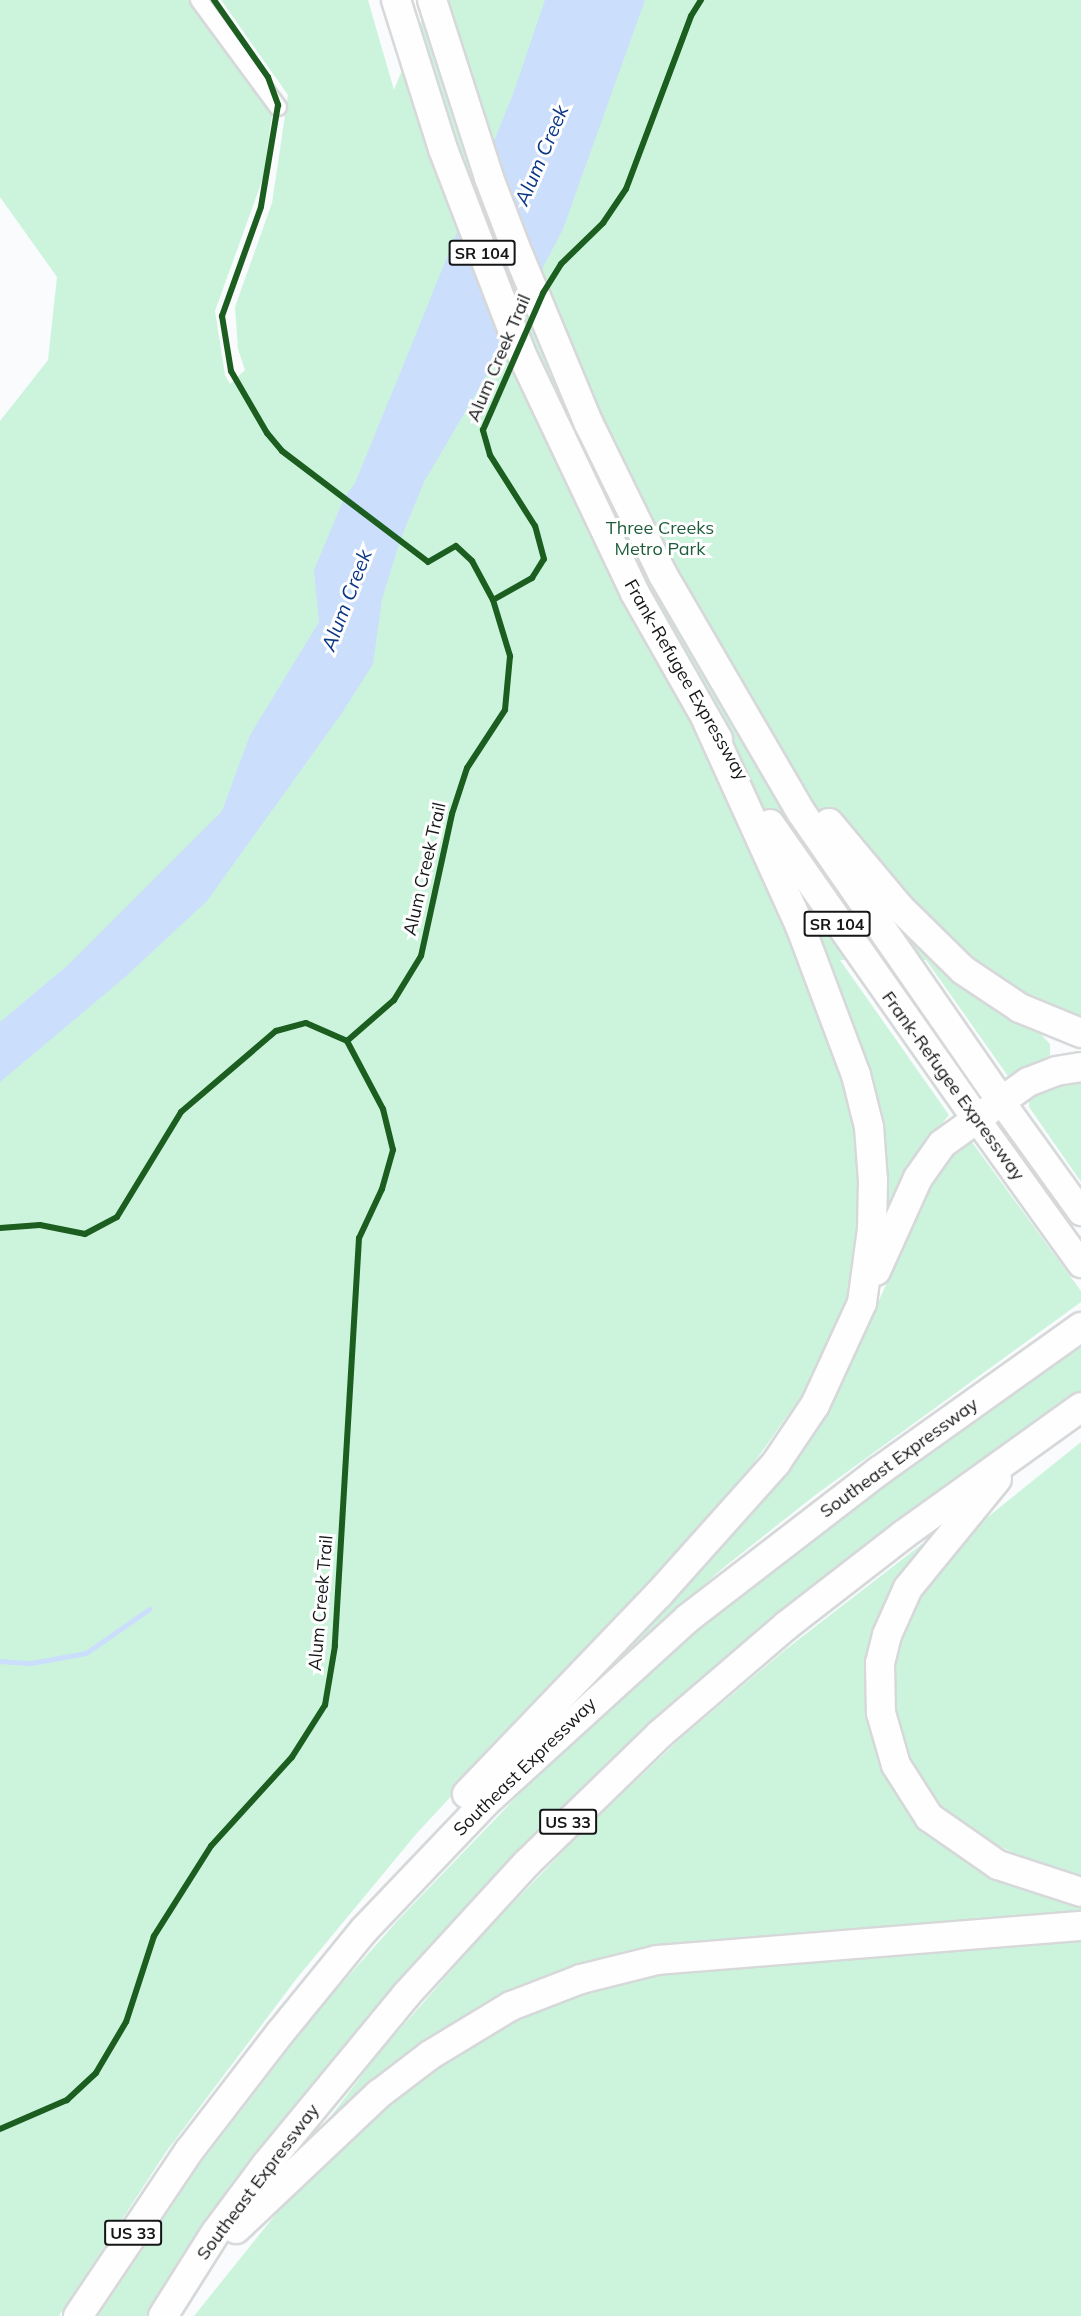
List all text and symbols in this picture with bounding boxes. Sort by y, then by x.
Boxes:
water label: Alum Creek [509,101,573,209]
road number: SR 104 [448,240,516,266]
street label: Alum Creek Trail [462,291,536,425]
park label: Three Creeks Metro Park [606,518,714,560]
water label: Alum Creek [316,546,376,654]
street label: Frank-Refugee Expressway [620,576,752,784]
street label: Alum Creek Trail [399,800,451,938]
road number: SR 104 [802,911,872,937]
street label: Frank-Refugee Expressway [877,987,1029,1185]
street label: Southeast Expressway [816,1393,982,1523]
street label: Alum Creek Trail [304,1534,338,1672]
street label: Southeast Expressway [449,1693,601,1841]
road number: US 33 [538,1809,598,1835]
street label: Southeast Expressway [192,2100,324,2264]
road number: US 33 [103,2220,163,2246]

